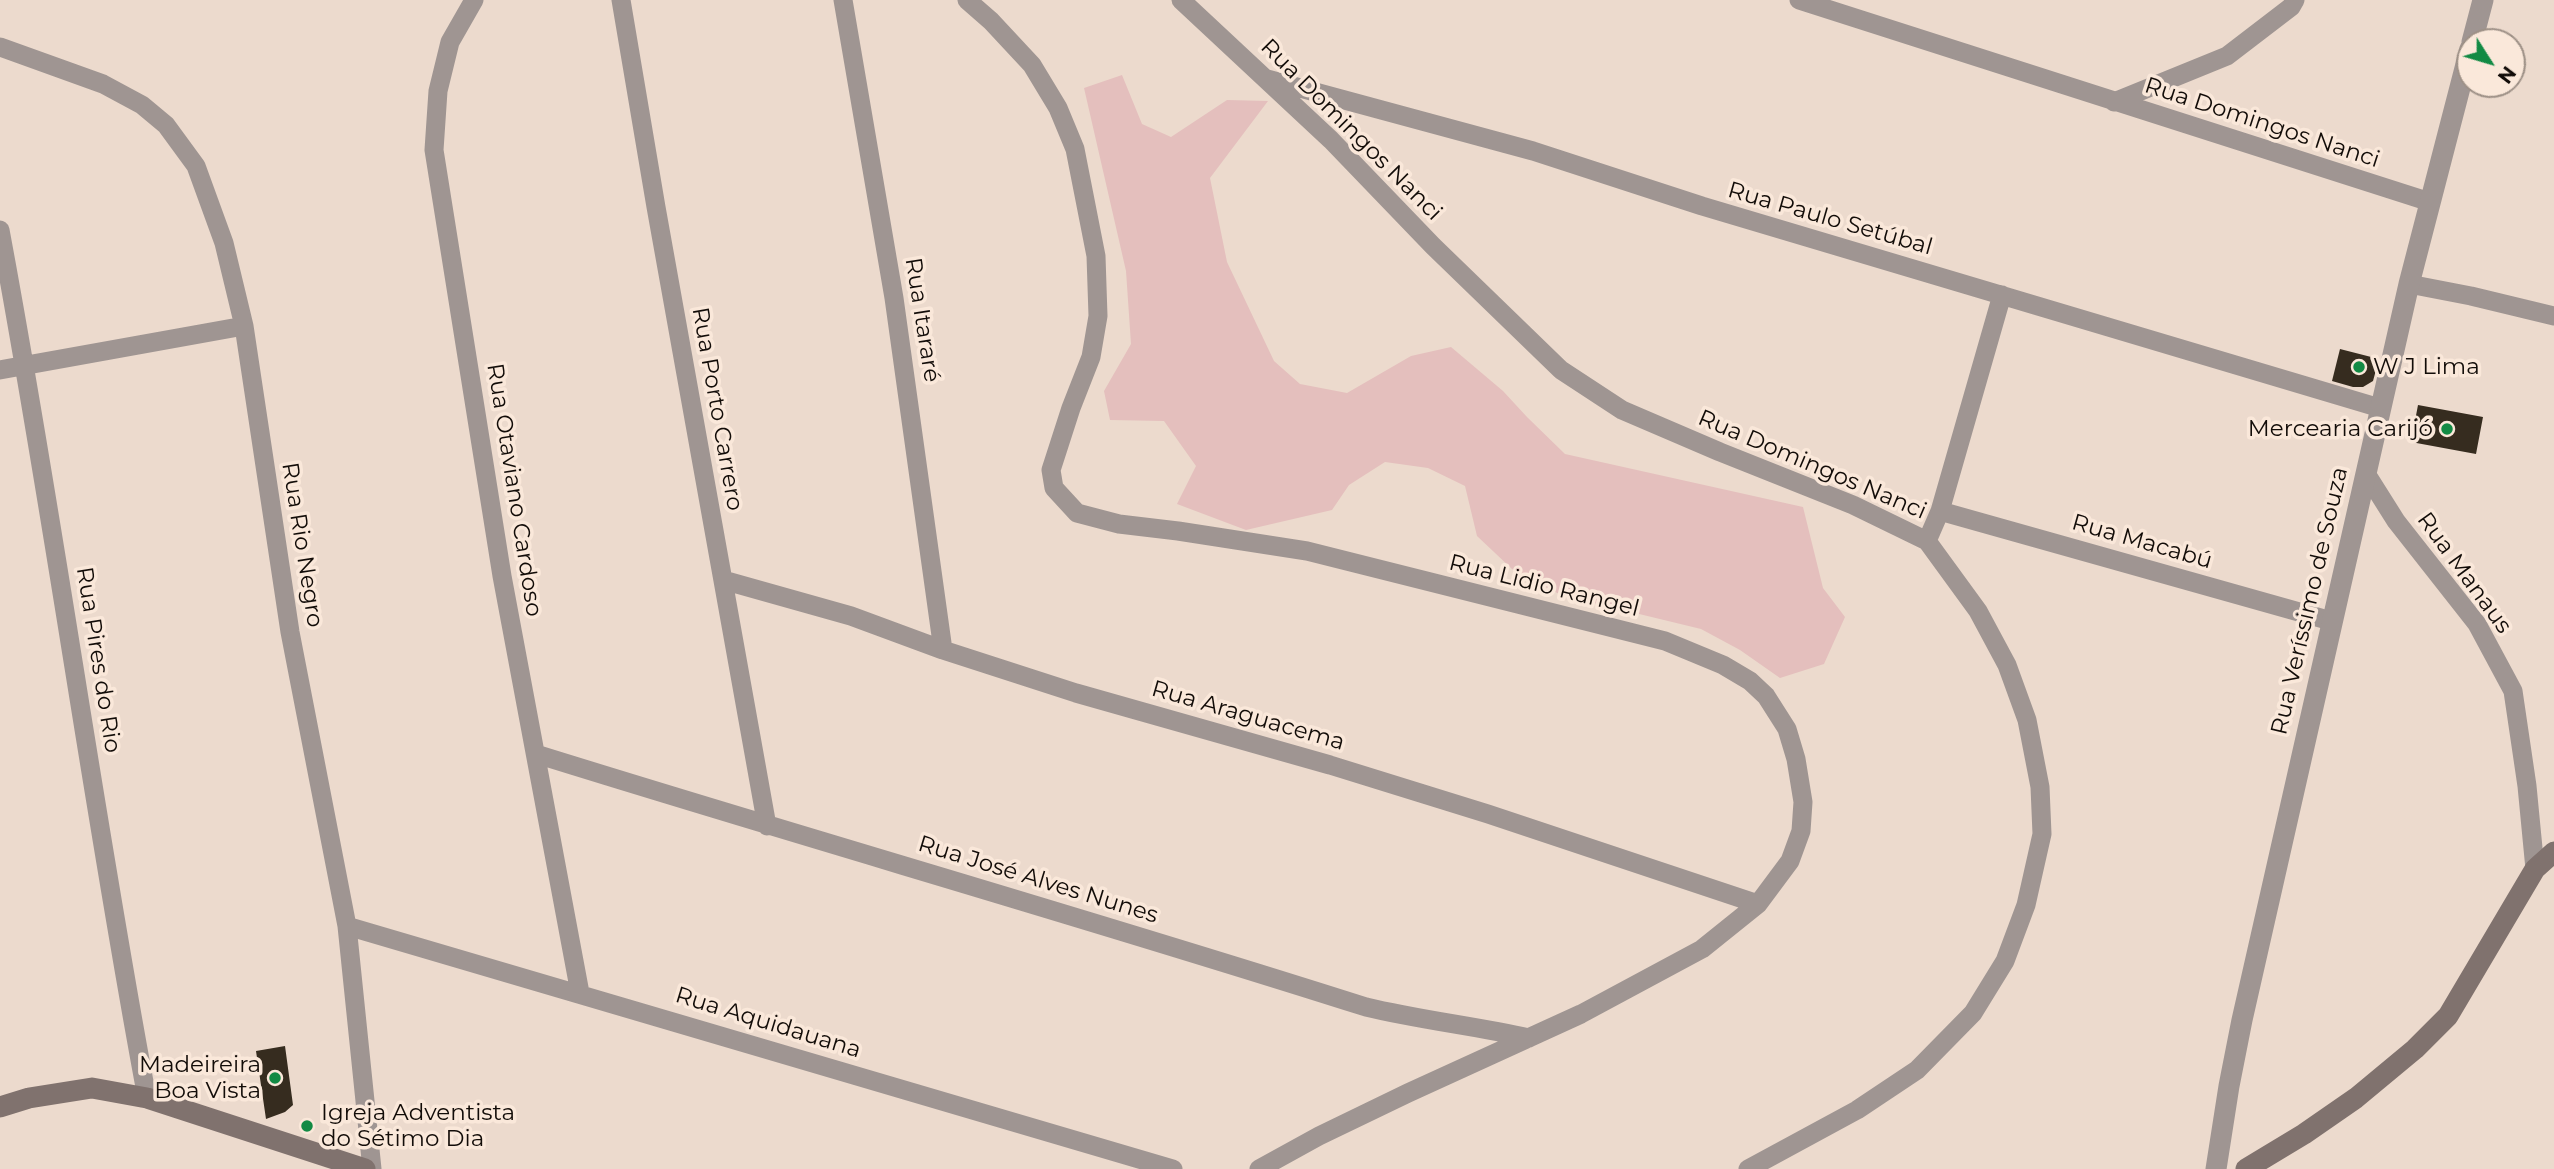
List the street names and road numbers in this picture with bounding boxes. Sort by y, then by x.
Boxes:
street label: Rua Domingos Nanci [1254,33,1448,227]
street label: Rua Domingos Nanci [2141,72,2383,174]
street label: Rua Paulo Setúbal [1724,177,1936,261]
street label: Rua Itararé [899,256,945,384]
street label: Rua Porto Carrero [686,305,748,513]
street label: Rua Otaviano Cardoso [480,362,548,618]
street label: Rua Domingos Nanci [1694,404,1930,526]
street label: Rua Rio Negro [275,461,329,629]
street label: Rua Veríssimo de Souza [2266,464,2354,738]
street label: Rua Manaus [2411,507,2517,639]
street label: Rua Macabú [2069,509,2215,575]
street label: Rua Lidio Rangel [1446,549,1642,623]
street label: Rua Pires do Rio [70,565,126,755]
street label: Rua Araguacema [1148,675,1348,757]
street label: Rua José Alves Nunes [915,830,1161,930]
street label: Rua Aquidauana [672,982,864,1064]

